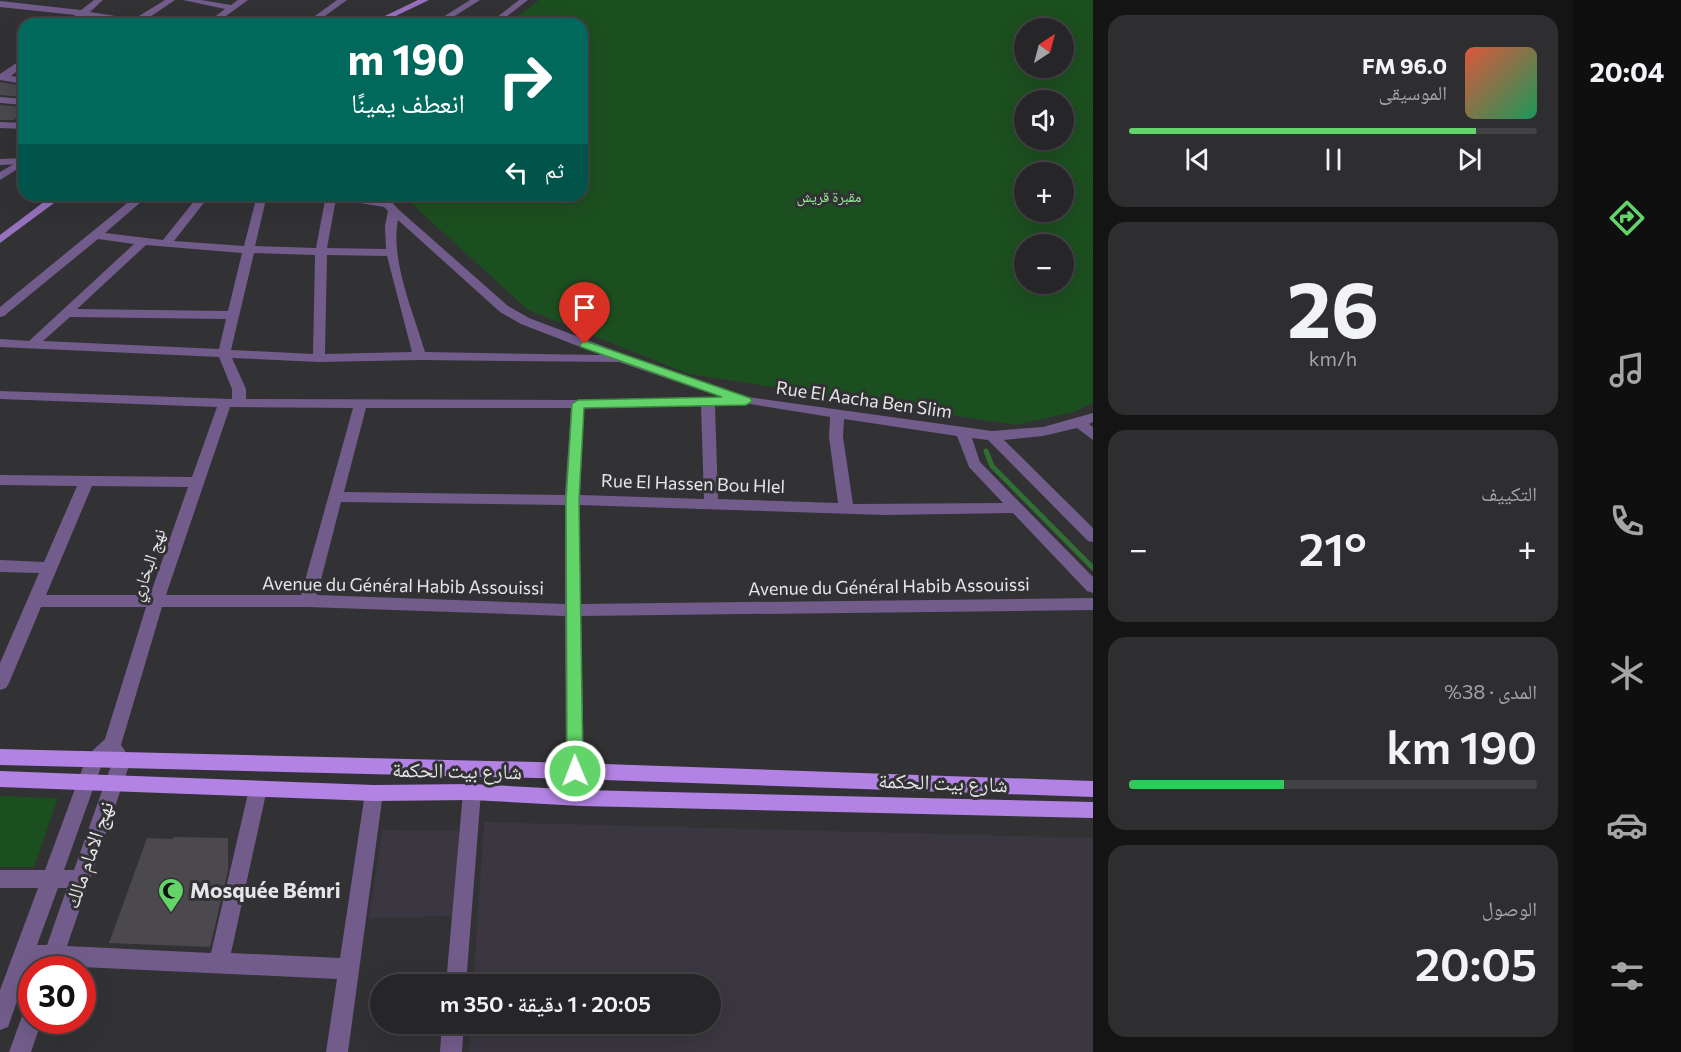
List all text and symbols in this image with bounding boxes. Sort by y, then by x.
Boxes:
north arrow [1014,18,1074,78]
map controls [1014,18,1074,294]
text: 190 m [347,32,465,84]
icon: right [486,42,564,120]
text: 96.0 FM [1362,52,1447,79]
text: 20:04 [1590,55,1664,88]
text: الموسيقى [1379,80,1447,104]
text: انعطف يمينًا [351,86,465,119]
button: sound [1014,90,1074,150]
icon: previous [1181,143,1214,176]
icon: pause [1317,143,1350,176]
icon: next [1453,143,1486,176]
icon: left [500,156,533,189]
text: ثم [545,156,564,183]
button: + [1014,162,1074,222]
park label: مقبرة قريش [797,187,862,207]
icon: directions [1606,197,1648,239]
button: − [1014,234,1074,294]
text: 26 [1287,259,1379,354]
pin [559,282,610,344]
icon: arrive [568,291,601,324]
text: km/h [1309,346,1357,370]
icon: music [1606,349,1648,391]
street label: Rue El Aacha Ben Slim [775,376,954,422]
street label: Rue El Hassen Bou Hlel [601,469,785,497]
text: التكييف [1481,481,1537,505]
icon: phone [1606,500,1648,542]
text: 21° [1299,520,1367,575]
street label: نهج البخاري [124,525,174,605]
text: − [1129,527,1148,568]
text: + [1518,527,1537,568]
street label: Avenue du Général Habib Assouissi [262,572,544,598]
street label: Avenue du Général Habib Assouissi [748,573,1030,599]
icon: climate [1606,652,1648,694]
text: المدى · 38% [1444,679,1537,703]
text: 190 km [1386,718,1537,773]
position arrow [543,739,607,803]
street label: شارع بيت الحكمة [392,756,522,785]
street label: شارع بيت الحكمة [878,767,1008,798]
street label: نهج الامام مالك [58,798,120,912]
icon: car [1606,804,1648,846]
mosque icon: Mosquée Bémri [156,876,186,914]
place label: Mosquée Bémri [190,877,341,902]
text: الوصول [1482,896,1537,920]
text: 20:05 [1415,935,1537,990]
icon: filters [1606,955,1648,997]
speed limit sign: 30 [18,956,96,1034]
text: 20:05 · 1 دقيقة · 350 m [440,990,651,1017]

